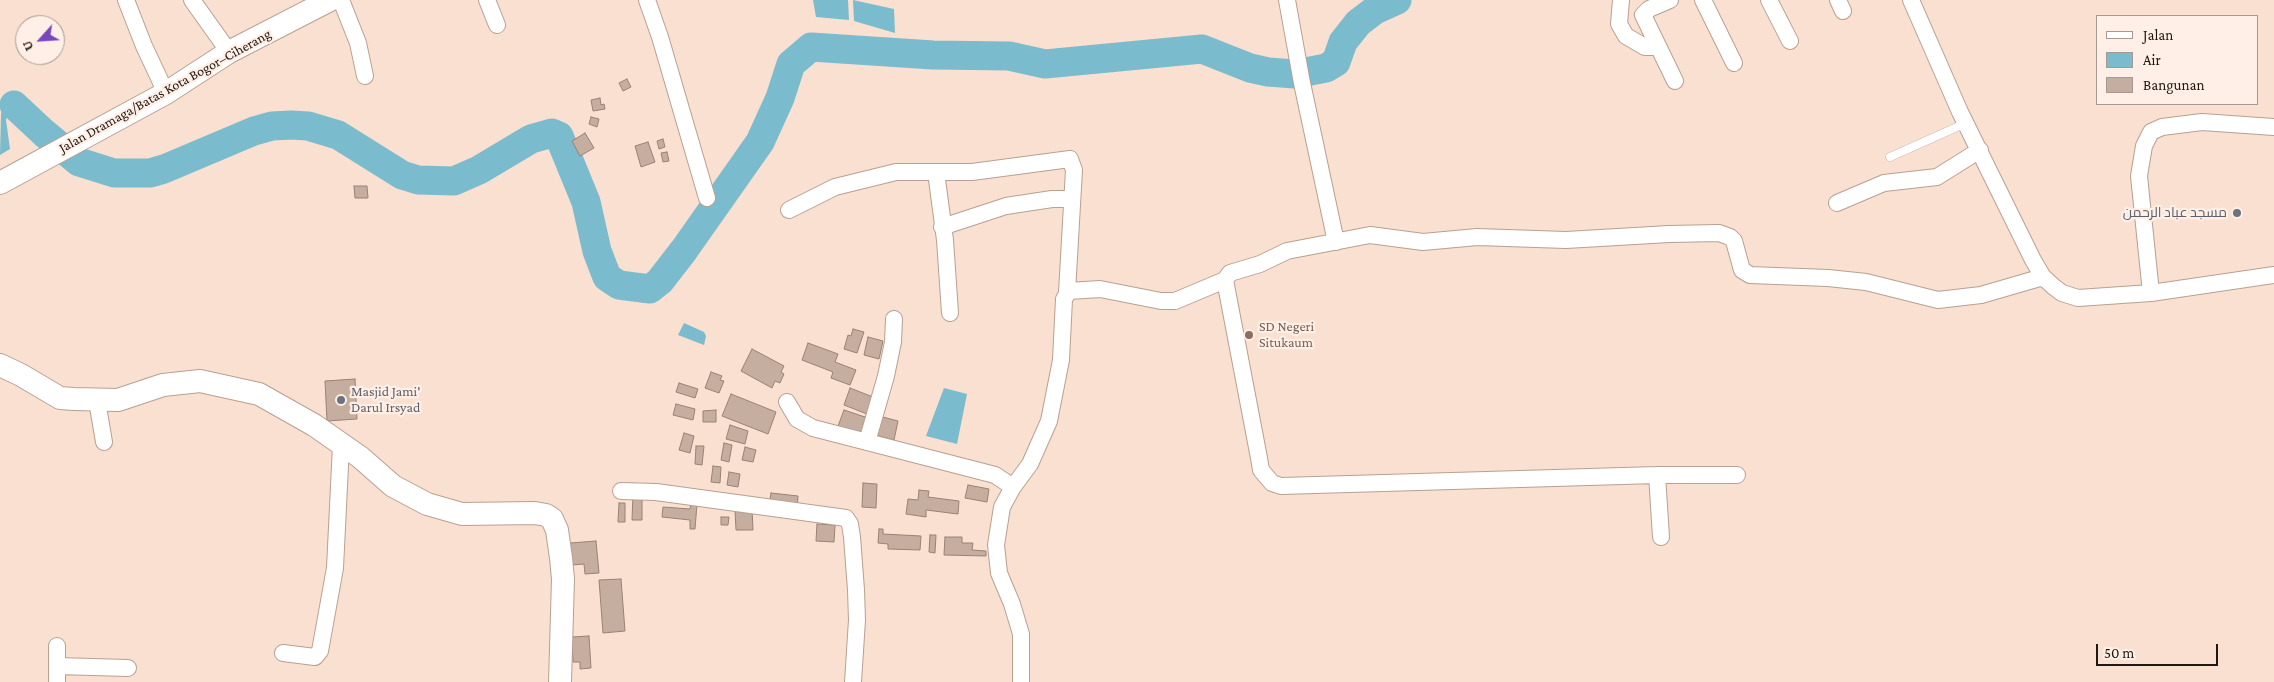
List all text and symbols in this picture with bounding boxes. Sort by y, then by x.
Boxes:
north arrow [15,15,65,65]
legend [2096,15,2259,105]
street label: Jalan Dramaga/Batas Kota Bogor–Ciherang [56,25,274,157]
text: Jalan [2143,27,2173,43]
text: U [18,38,37,54]
text: Air [2143,52,2161,68]
text: Bangunan [2143,77,2204,93]
place label: مسجد عباد الرحمن [2123,205,2227,221]
marker: مسجد عباد الرحمن [2231,207,2243,219]
place label: SD Negeri Situkaum [1259,319,1314,352]
marker: SD Negeri Situkaum [1243,329,1255,341]
place label: Masjid Jami' Darul Irsyad [351,384,420,417]
marker: Masjid Jami' Darul Irsyad [335,394,347,406]
scale bar [2099,634,2222,666]
text: 50 m [2104,645,2134,661]

